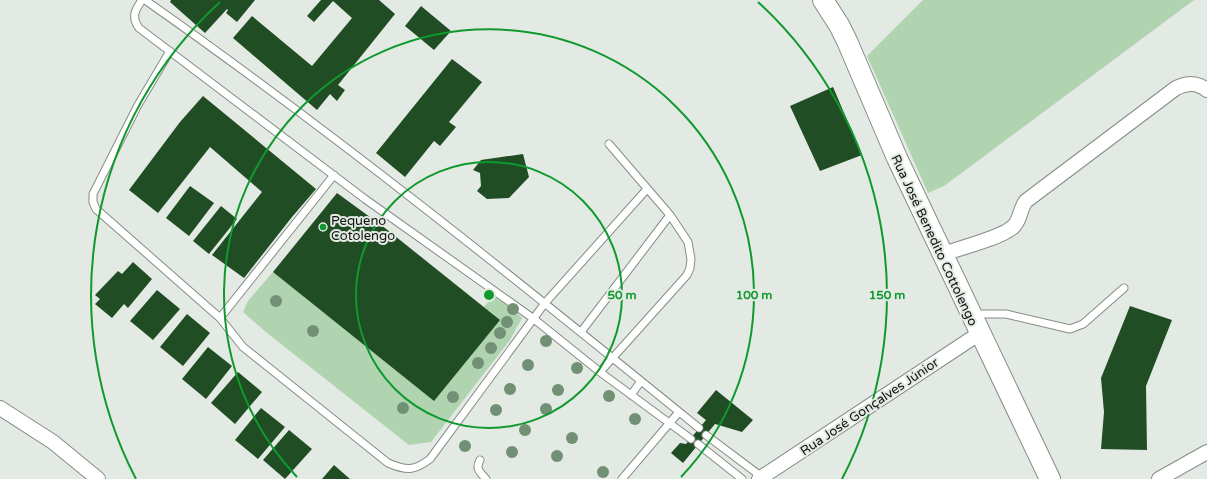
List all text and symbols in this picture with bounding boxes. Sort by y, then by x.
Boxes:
street label: Rua José Benedito Cottolengo [887,152,981,329]
place label: Pequeno Cotolengo [331,213,395,244]
marker: Pequeno Cotolengo [318,222,328,232]
centre of rings [482,288,496,302]
text: 50 m [607,288,637,302]
text: 100 m [736,288,772,302]
text: 150 m [869,288,905,302]
street label: Rua José Gonçalves Júnior [797,354,942,459]

